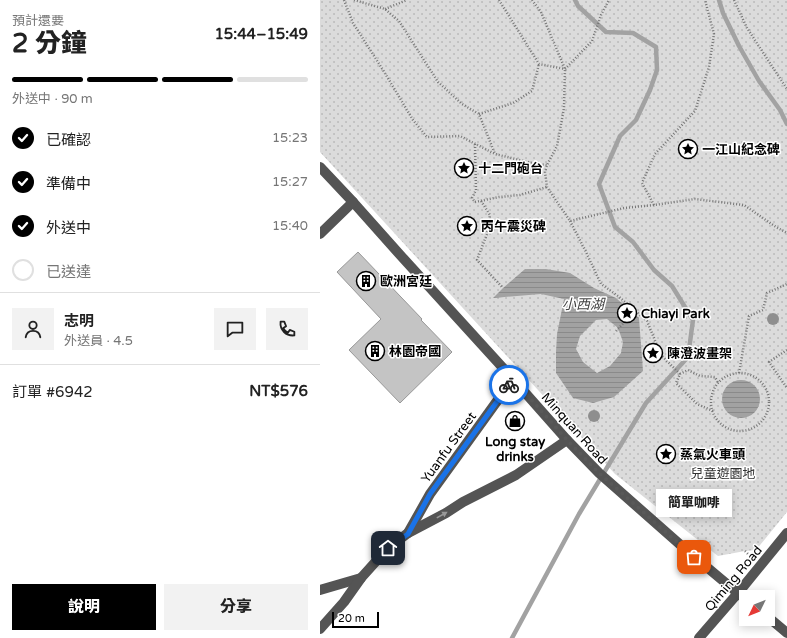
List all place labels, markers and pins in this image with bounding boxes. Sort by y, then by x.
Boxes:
place icon: 一江山紀念碑 [677,138,699,160]
place label: 一江山紀念碑 [702,142,780,158]
place icon: 十二門砲台 [453,157,475,179]
place label: 十二門砲台 [478,161,543,177]
place icon: 丙午震災碑 [456,215,478,237]
place label: 丙午震災碑 [481,219,546,235]
building icon: 歐洲宮廷 [355,270,377,292]
place label: 歐洲宮廷 [380,274,432,290]
place icon: Chiayi Park [616,302,638,324]
place label: Chiayi Park [641,306,710,322]
building icon: 林園帝國 [364,340,386,362]
place icon: 陳澄波畫架 [642,342,664,364]
place label: 林園帝國 [389,344,441,360]
place label: 陳澄波畫架 [667,346,732,362]
shop icon: Long stay drinks [504,410,526,432]
place label: Long stay drinks [485,434,545,465]
place icon: 蒸氣火車頭 [655,443,677,465]
place label: 蒸氣火車頭 [680,447,746,463]
callout: 簡單咖啡 [656,489,732,517]
pin [371,531,405,565]
pin [677,540,711,574]

